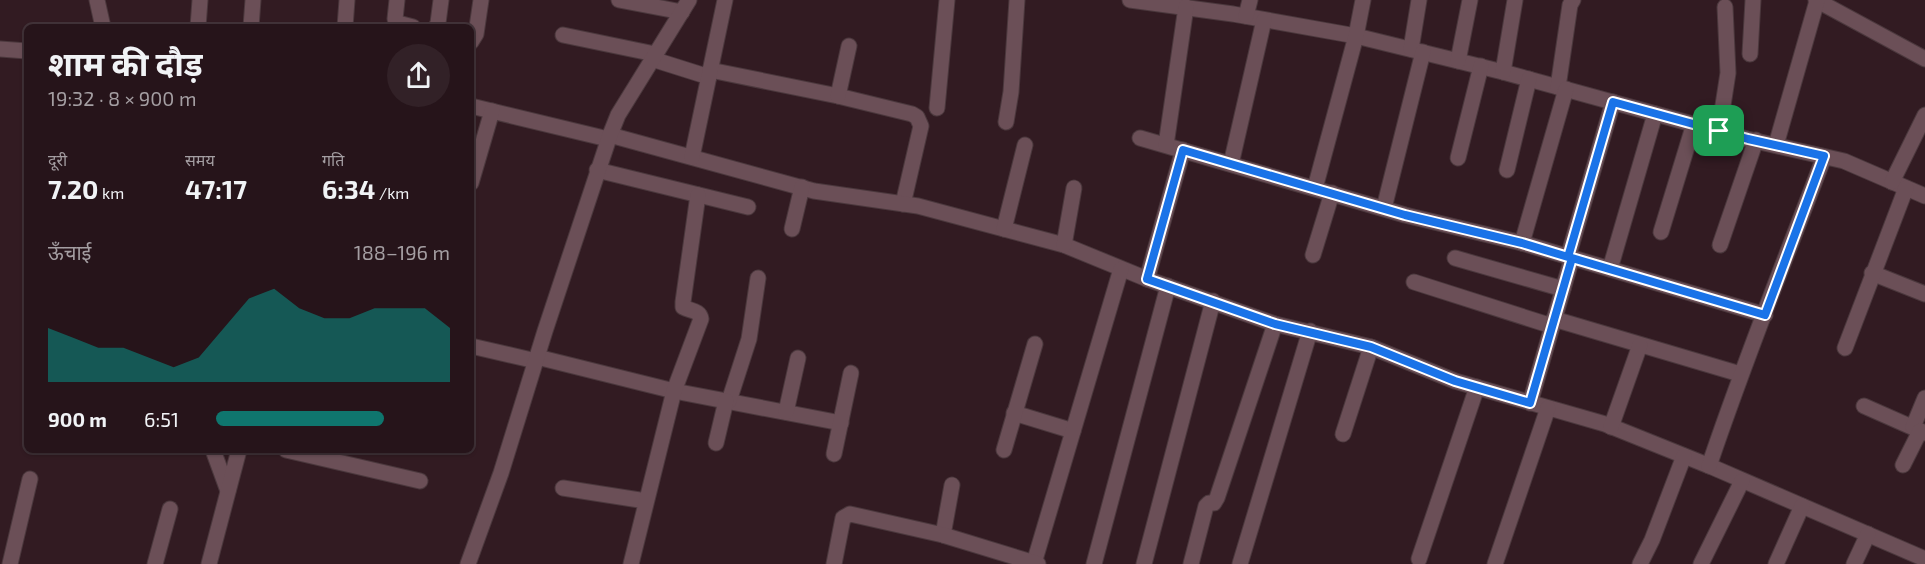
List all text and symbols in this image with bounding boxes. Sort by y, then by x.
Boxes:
text: शाम की दौड़ [48,43,203,83]
button: share [387,44,450,107]
text: 19:32 · 8 × 900 m [48,86,196,110]
pin [1693,105,1744,156]
icon: arrive [1702,114,1735,147]
text: दूरी [48,150,67,169]
text: समय [185,150,215,169]
text: गति [322,150,344,169]
text: 7.20 [48,173,99,204]
text: 47:17 [185,173,247,204]
text: 6:34 [322,173,375,204]
text: km [99,183,124,202]
text: /km [375,183,409,202]
text: ऊँचाई [48,240,91,264]
text: 188–196 m [354,240,450,264]
text: 900 m [48,407,107,431]
text: 6:51 [144,407,179,431]

